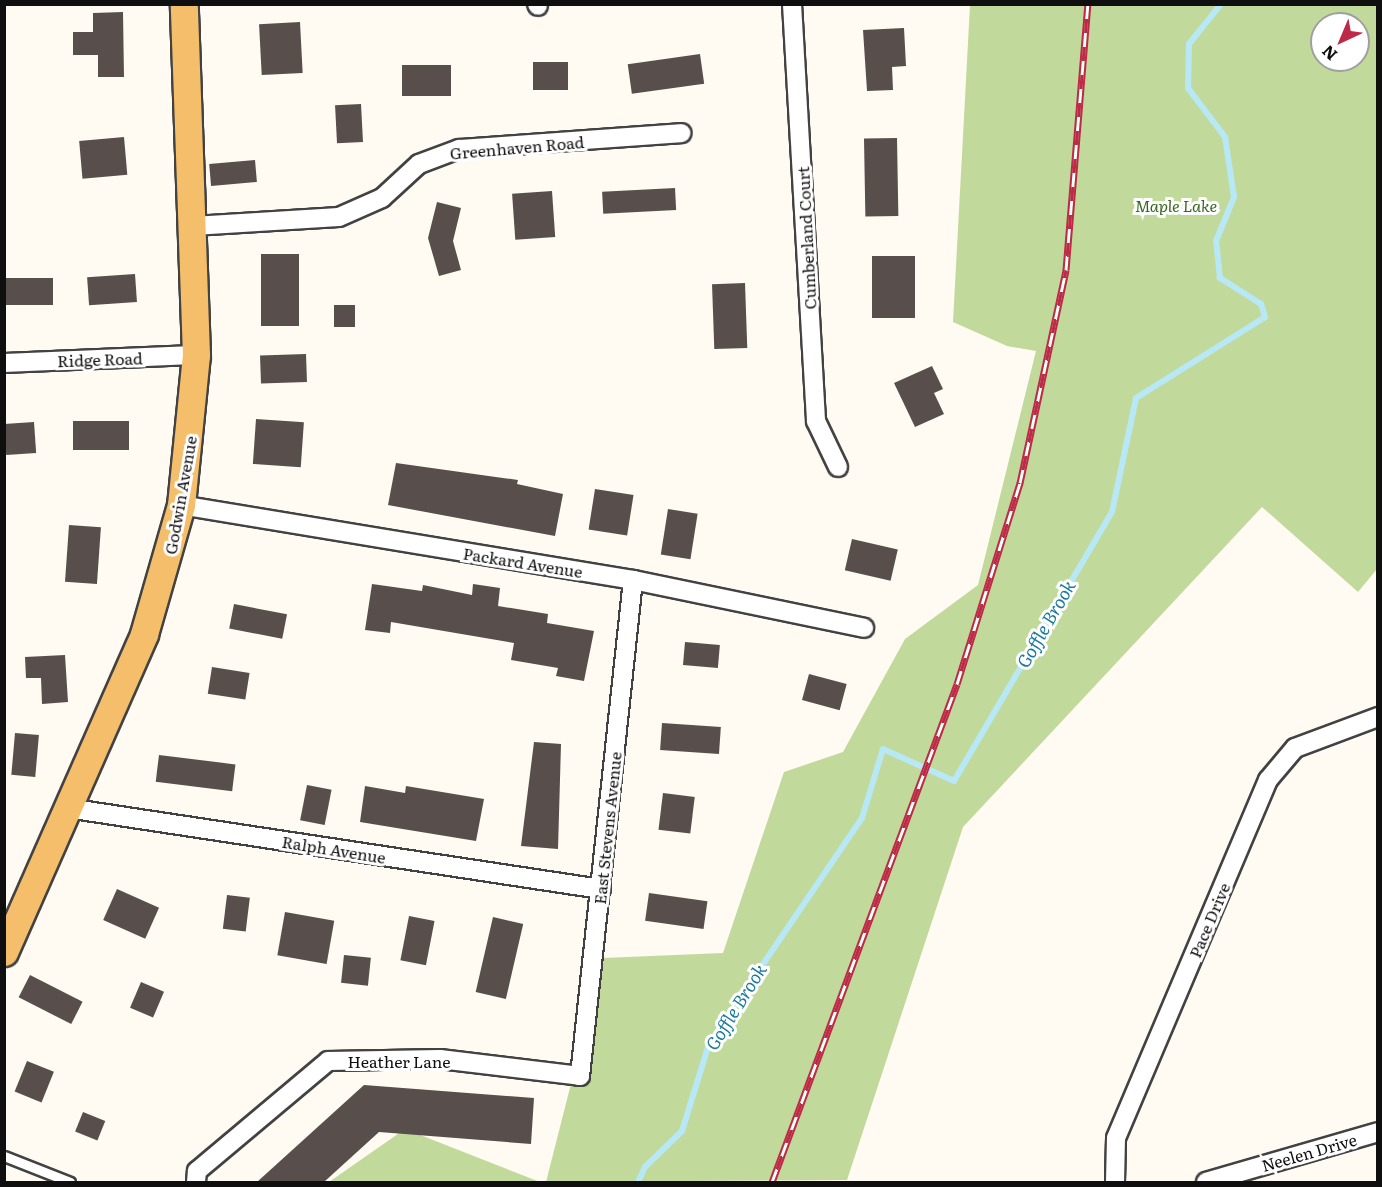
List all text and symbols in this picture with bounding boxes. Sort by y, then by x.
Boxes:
north arrow [1310,12,1370,72]
text: N [1316,40,1342,67]
street label: Greenhaven Road [449,132,585,162]
street label: Cumberland Court [793,166,819,310]
park label: Maple Lake [1135,195,1217,215]
street label: Ridge Road [57,348,143,370]
street label: Godwin Avenue [160,434,200,556]
street label: Packard Avenue [462,543,584,581]
water label: Goffle Brook [1012,576,1080,672]
street label: East Stevens Avenue [589,751,625,905]
street label: Ralph Avenue [281,831,387,867]
street label: Pace Drive [1185,880,1233,960]
water label: Goffle Brook [701,960,771,1054]
street label: Heather Lane [347,1051,451,1071]
street label: Neelen Drive [1259,1129,1359,1175]

